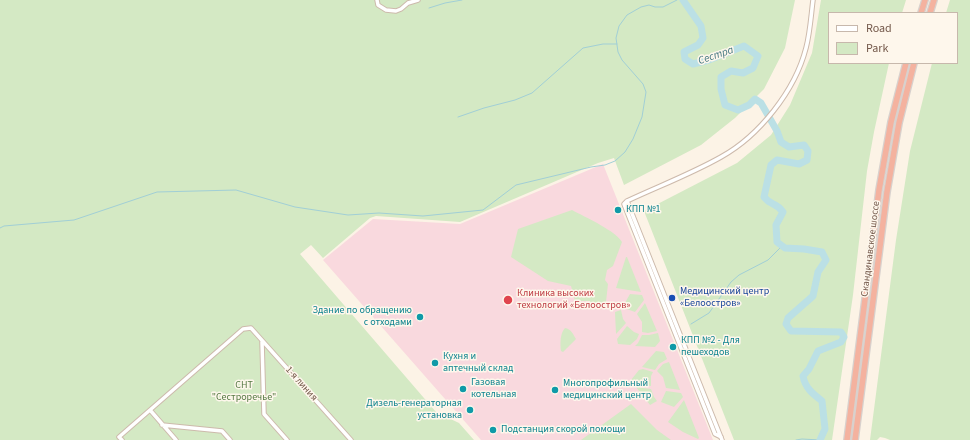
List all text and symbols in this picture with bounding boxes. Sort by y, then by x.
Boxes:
legend [828,12,958,64]
text: Road [866,20,892,37]
text: Park [866,40,888,57]
water label: Сестра [696,44,736,68]
street label: Скандинавское шоссе [859,201,883,297]
place label: КПП №1 [626,204,661,216]
marker: КПП №1 [613,205,623,215]
place label: Медицинский центр «Белоостров» [680,286,769,310]
place label: Клиника высоких технологий «Белоостров» [517,288,631,312]
marker: Медицинский центр «Белоостров» [667,293,677,303]
marker: Клиника высоких технологий «Белоостров» [502,294,514,306]
place label: Здание по обращению с отходами [312,305,412,328]
marker: Здание по обращению с отходами [415,312,425,322]
place label: КПП №2 - Для пешеходов [681,335,740,358]
marker: КПП №2 - Для пешеходов [668,342,678,352]
place label: Кухня и аптечный склад [443,351,513,374]
marker: Кухня и аптечный склад [430,358,440,368]
street label: 1-я линия [282,364,320,404]
place label: Газовая котельная [471,377,516,400]
place label: Многопрофильный медицинский центр [563,378,651,402]
park label: СНТ "Сестроречье" [212,380,276,404]
marker: Газовая котельная [458,384,468,394]
marker: Многопрофильный медицинский центр [550,385,560,395]
place label: Дизель-генераторная установка [366,398,462,422]
marker: Дизель-генераторная установка [465,405,475,415]
place label: Подстанция скорой помощи [501,424,625,436]
marker: Подстанция скорой помощи [488,425,498,435]

